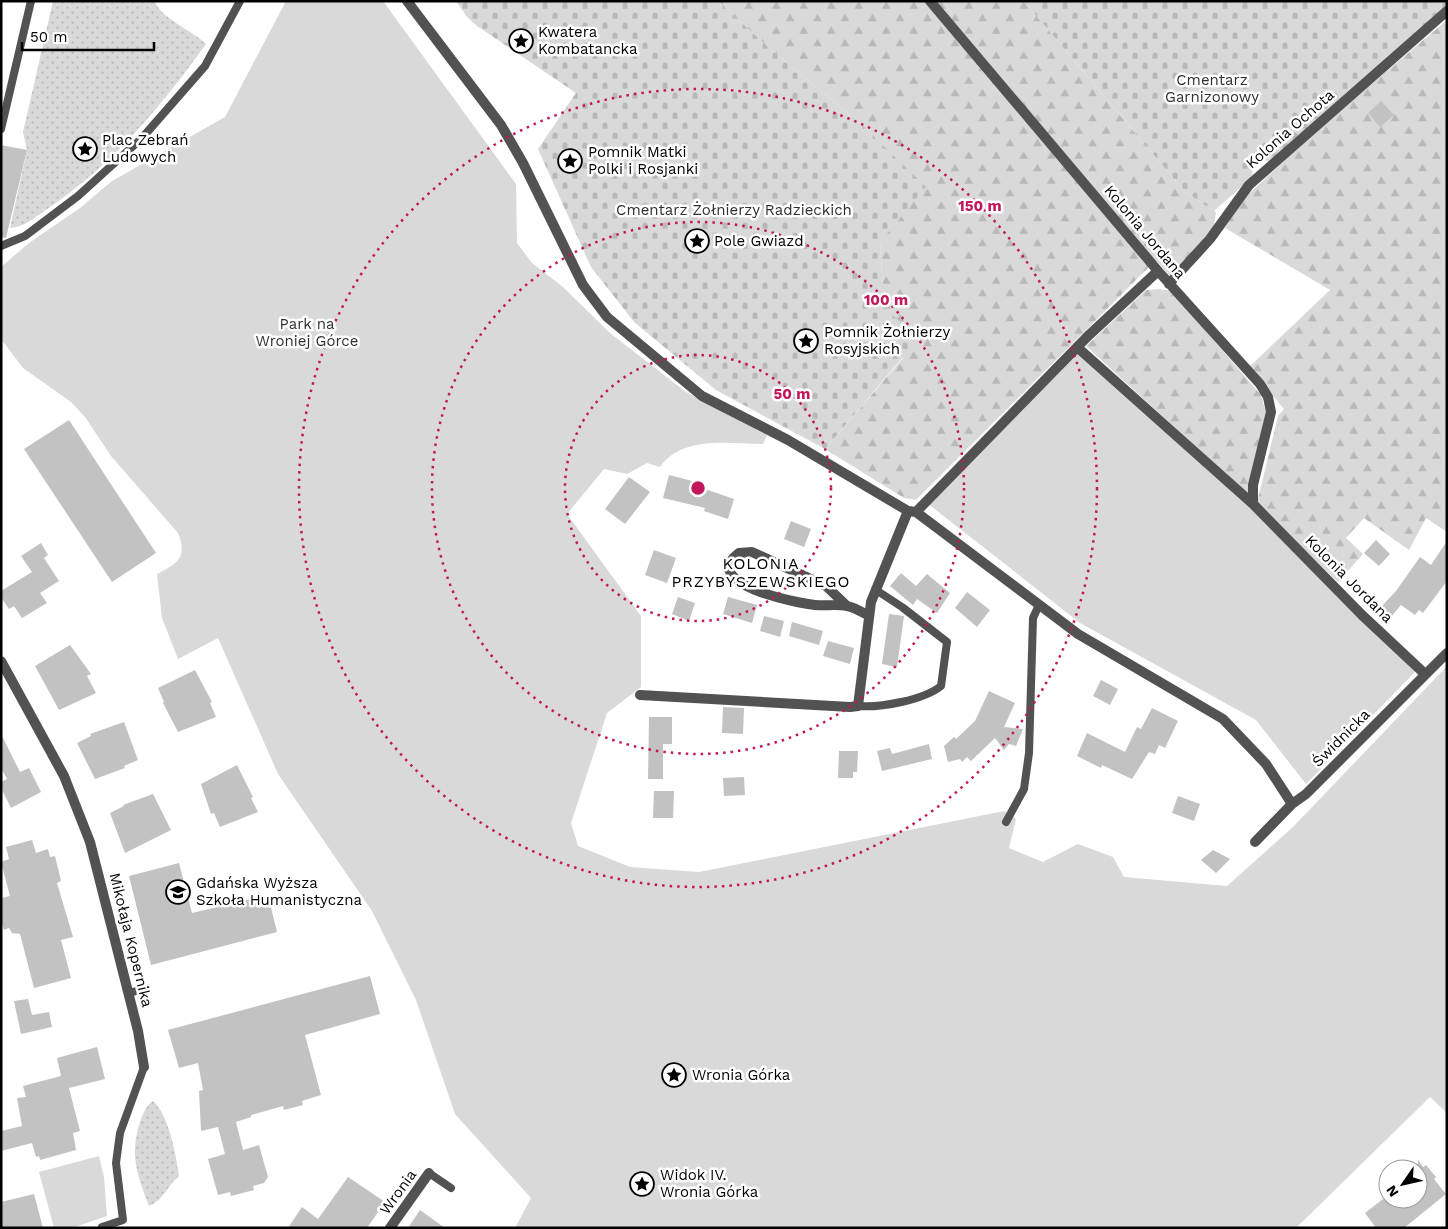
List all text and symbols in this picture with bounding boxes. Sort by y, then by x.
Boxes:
scale bar [22,20,155,52]
place label: Kwatera Kombatancka [538,23,638,58]
text: 50 m [30,28,67,46]
place icon: Kwatera Kombatancka [508,28,534,54]
park label: Cmentarz Garnizonowy [1165,71,1259,106]
street label: Kolonia Ochota [1242,86,1338,172]
place label: Plac Zebrań Ludowych [102,131,189,166]
place icon: Plac Zebrań Ludowych [72,136,98,162]
place label: Pomnik Matki Polki i Rosjanki [588,143,698,178]
place icon: Pomnik Matki Polki i Rosjanki [557,148,583,174]
street label: Kolonia Jordana [1101,181,1190,283]
text: 150 m [958,197,1002,215]
park label: Cmentarz Żołnierzy Radzieckich [616,201,852,219]
place icon: Pole Gwiazd [684,228,710,254]
place label: Pole Gwiazd [714,232,804,250]
text: 100 m [864,291,908,309]
park label: Park na Wroniej Górce [256,315,358,350]
place label: Pomnik Żołnierzy Rosyjskich [824,323,951,358]
place icon: Pomnik Żołnierzy Rosyjskich [793,328,819,354]
text: 50 m [774,385,810,403]
centre of rings [689,479,707,497]
street label: Kolonia Jordana [1301,531,1397,627]
district label: KOLONIA PRZYBYSZEWSKIEGO [671,554,851,591]
street label: Świdnicka [1308,704,1374,771]
street label: Mikołaja Kopernika [106,871,157,1010]
place label: Gdańska Wyższa Szkoła Humanistyczna [196,874,362,909]
school or university icon: Gdańska Wyższa Szkoła Humanistyczna [165,879,191,905]
place icon: Wronia Górka [661,1062,687,1088]
place label: Wronia Górka [692,1066,791,1084]
north arrow [1378,1159,1428,1209]
street label: Wronia [376,1166,420,1218]
place label: Widok IV. Wronia Górka [660,1166,759,1201]
place icon: Widok IV. Wronia Górka [629,1171,655,1197]
text: N [1383,1182,1402,1200]

